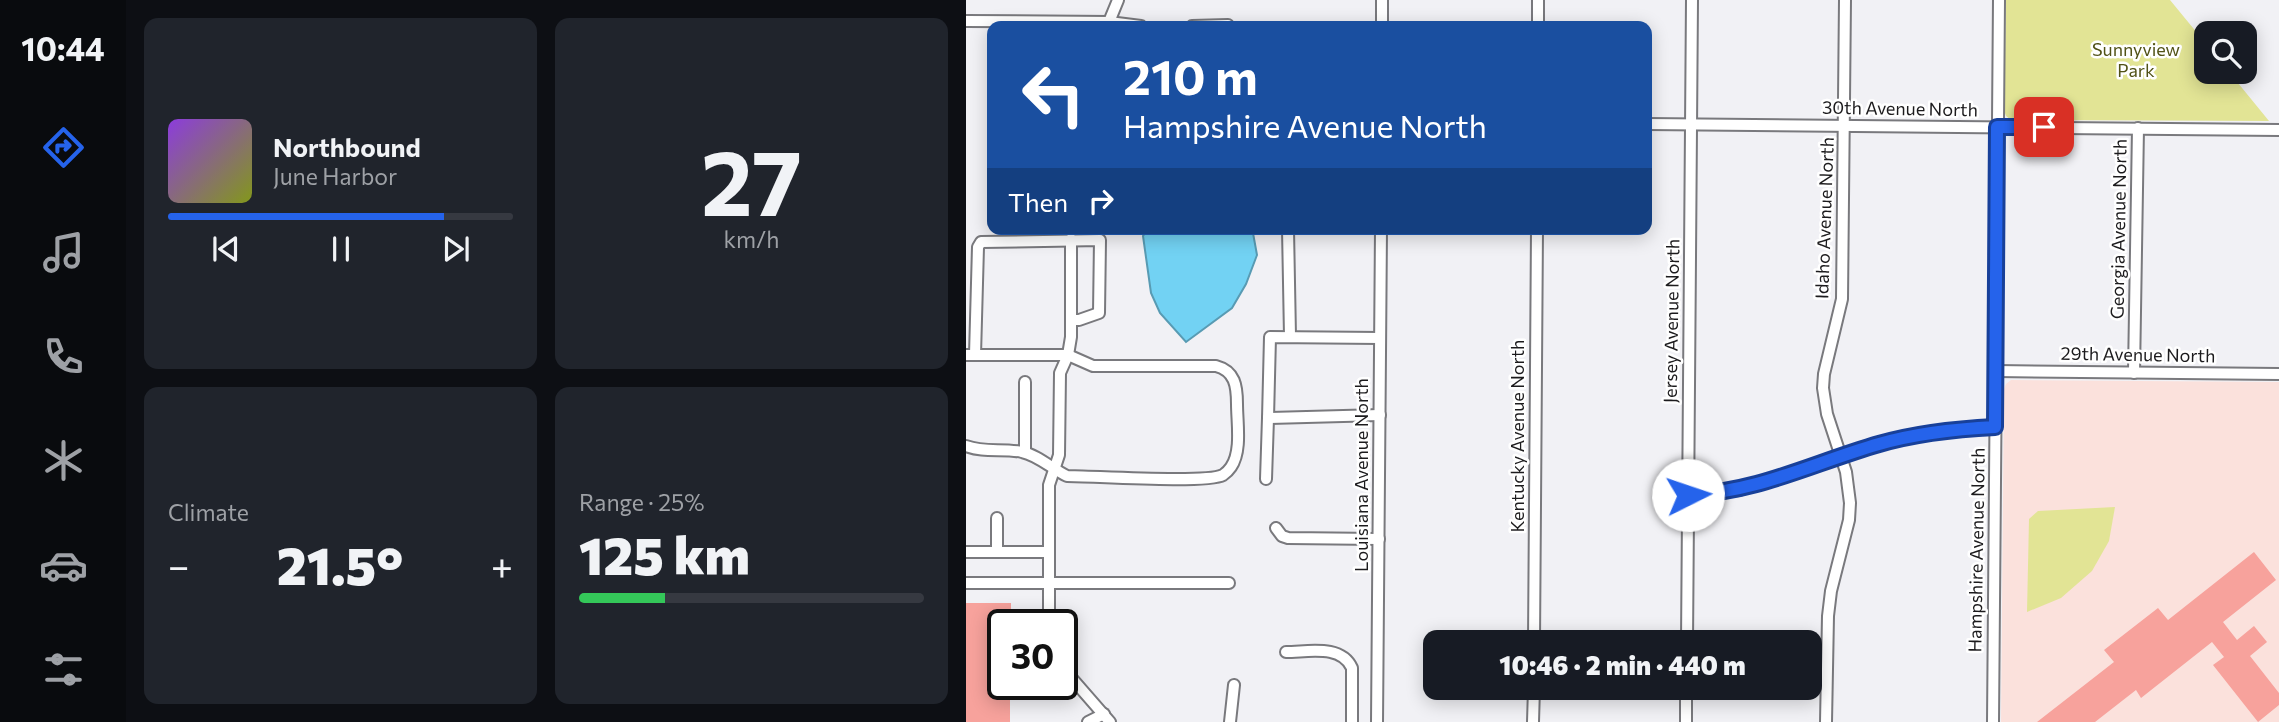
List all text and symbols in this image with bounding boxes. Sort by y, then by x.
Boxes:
map controls [2194,21,2257,84]
button: search [2194,21,2257,84]
text: 10:44 [21,28,105,68]
park label: Sunnyview Park [2092,38,2180,81]
text: 210 m [1123,45,1258,105]
icon: left [1008,49,1099,140]
street label: 30th Avenue North [1822,96,1978,120]
pin [2014,97,2074,157]
text: Hampshire Avenue North [1123,105,1487,145]
icon: arrive [2025,108,2063,146]
icon: directions [39,123,88,172]
text: 27 [701,123,802,235]
text: Northbound [273,131,421,162]
street label: Idaho Avenue North [1810,137,1838,299]
street label: Georgia Avenue North [2105,139,2131,319]
text: June Harbor [273,162,397,190]
icon: right [1082,182,1120,220]
text: Then [1008,186,1068,217]
text: km/h [724,225,779,253]
icon: music [39,228,88,277]
icon: previous [207,230,245,268]
icon: pause [322,230,360,268]
icon: next [437,230,475,268]
street label: Jersey Avenue North [1659,239,1683,403]
icon: phone [39,332,88,381]
street label: Kentucky Avenue North [1506,340,1528,532]
street label: 29th Avenue North [2061,342,2216,366]
street label: Louisiana Avenue North [1350,378,1372,572]
icon: climate [39,436,88,485]
street label: Hampshire Avenue North [1963,447,1989,653]
position arrow [1651,458,1725,532]
text: Range · 25% [579,488,704,516]
text: Climate [168,498,249,526]
text: 125 km [579,522,750,586]
text: 21.5° [277,532,403,596]
icon: car [39,541,88,590]
text: − [168,541,190,588]
text: + [491,541,513,588]
speed limit sign: 30 [987,609,1078,700]
icon: filters [39,645,88,694]
text: 10:46 · 2 min · 440 m [1499,649,1746,680]

